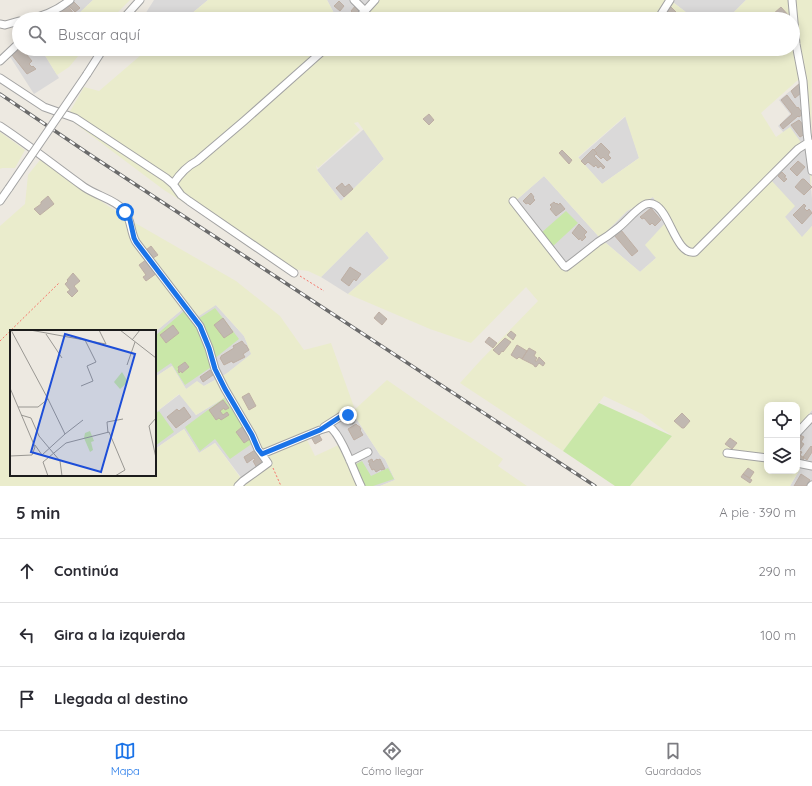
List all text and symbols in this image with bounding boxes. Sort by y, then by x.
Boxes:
search box [12,12,800,56]
icon: search [26,23,48,45]
text: Buscar aquí [58,25,140,44]
route start [116,203,134,221]
inset map [10,330,156,476]
map controls [764,402,800,474]
button: locate [764,402,800,438]
route end [339,406,357,424]
button: layers [764,438,800,474]
text: 5 min [16,502,60,523]
text: A pie · 390 m [719,504,796,520]
icon: ahead [16,560,38,582]
text: Continúa [54,561,119,580]
text: 290 m [758,563,796,579]
icon: left [16,624,38,646]
text: Gira a la izquierda [54,625,186,644]
text: 100 m [760,627,796,643]
icon: arrive [16,688,38,710]
text: Llegada al destino [54,689,188,708]
tab: Mapa [111,740,140,778]
tab: Cómo llegar [361,740,424,778]
tab: Guardados [645,740,701,778]

